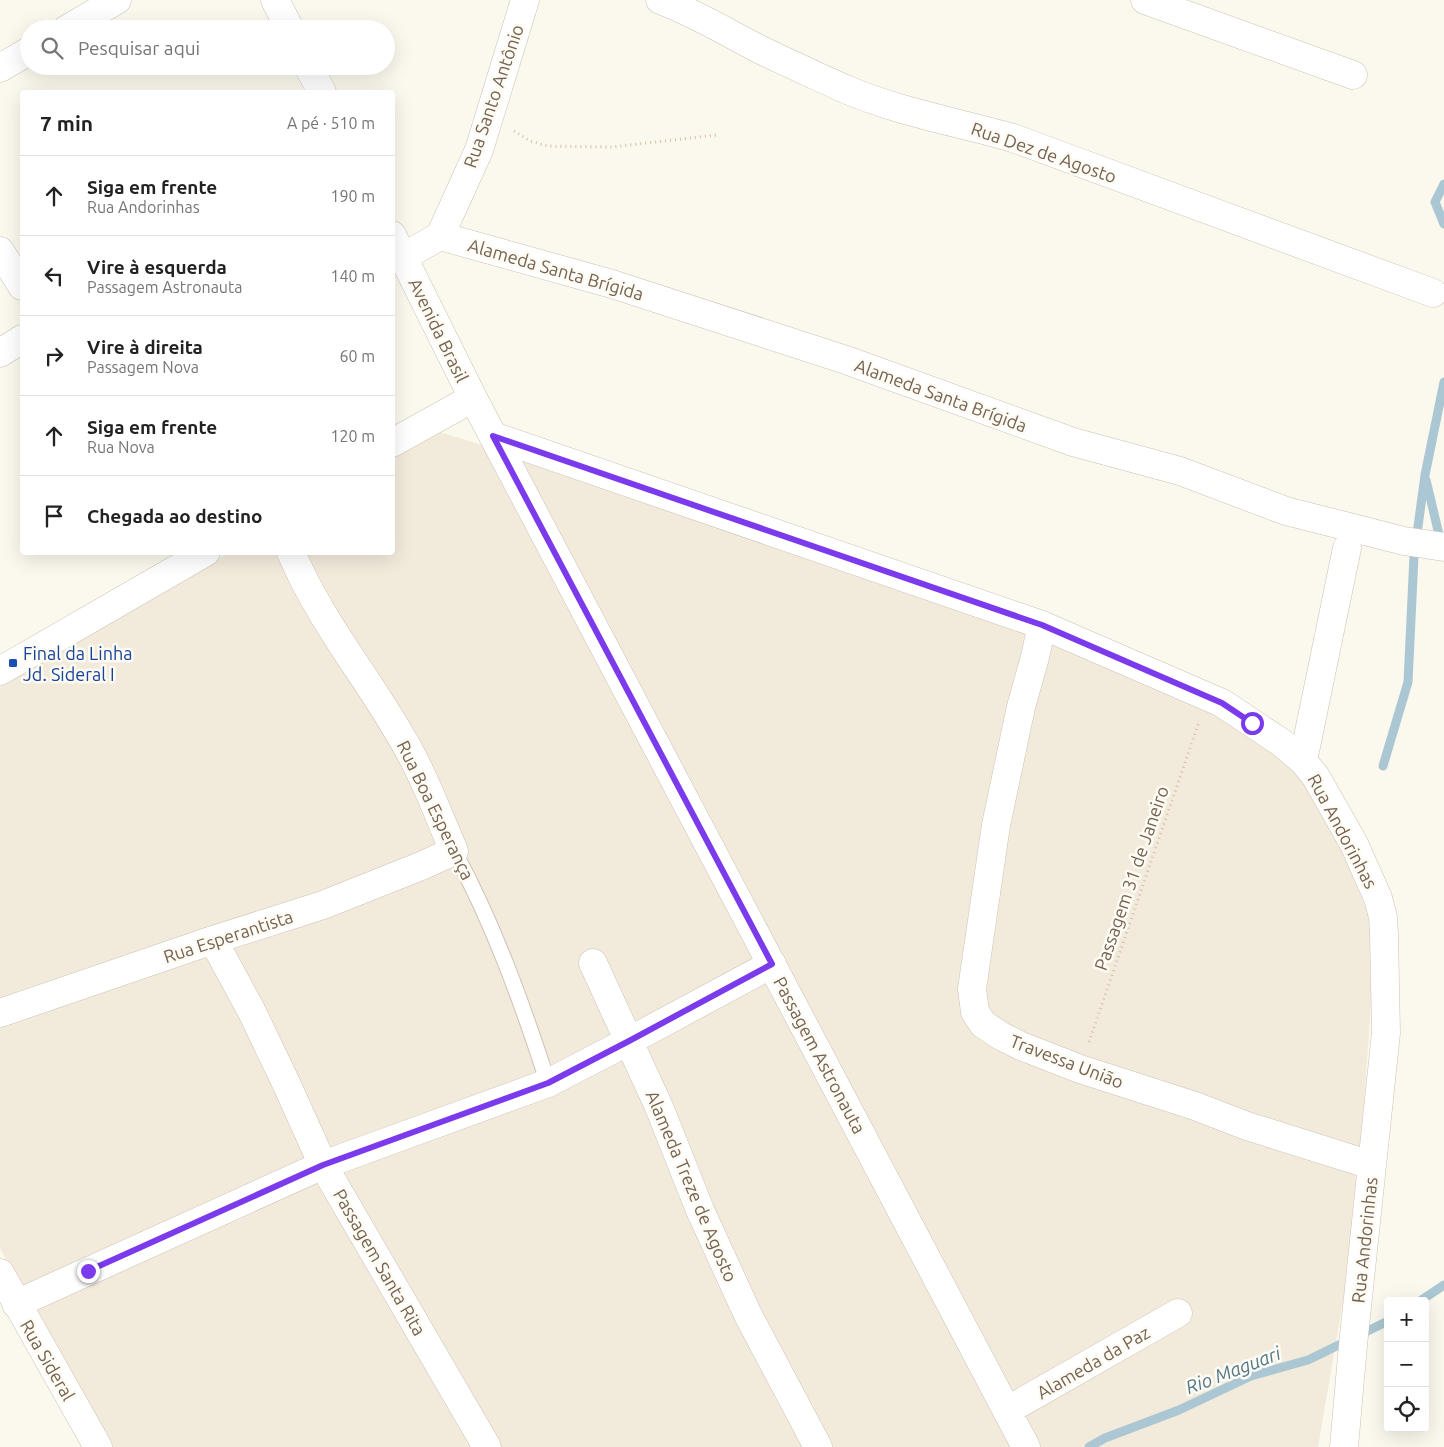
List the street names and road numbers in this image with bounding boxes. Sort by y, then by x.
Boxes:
street label: Rua Santo Antônio [459,22,527,170]
street label: Rua Dez de Agosto [969,118,1119,186]
street label: Alameda Santa Brígida [466,234,646,304]
street label: Avenida Brasil [405,275,473,385]
street label: Alameda Santa Brígida [852,355,1030,435]
street label: Rua Boa Esperança [394,737,478,883]
street label: Rua Andorinhas [1304,770,1382,892]
street label: Passagem 31 de Janeiro [1090,783,1172,973]
street label: Rua Esperantista [161,906,295,966]
street label: Passagem Astronauta [770,973,870,1137]
street label: Travessa União [1007,1030,1127,1092]
street label: Alameda Treze de Agosto [643,1087,741,1285]
street label: Rua Andorinhas [1347,1176,1381,1304]
street label: Passagem Santa Rita [330,1185,430,1339]
street label: Rua Sideral [17,1316,79,1404]
street label: Alameda da Paz [1033,1322,1153,1402]

